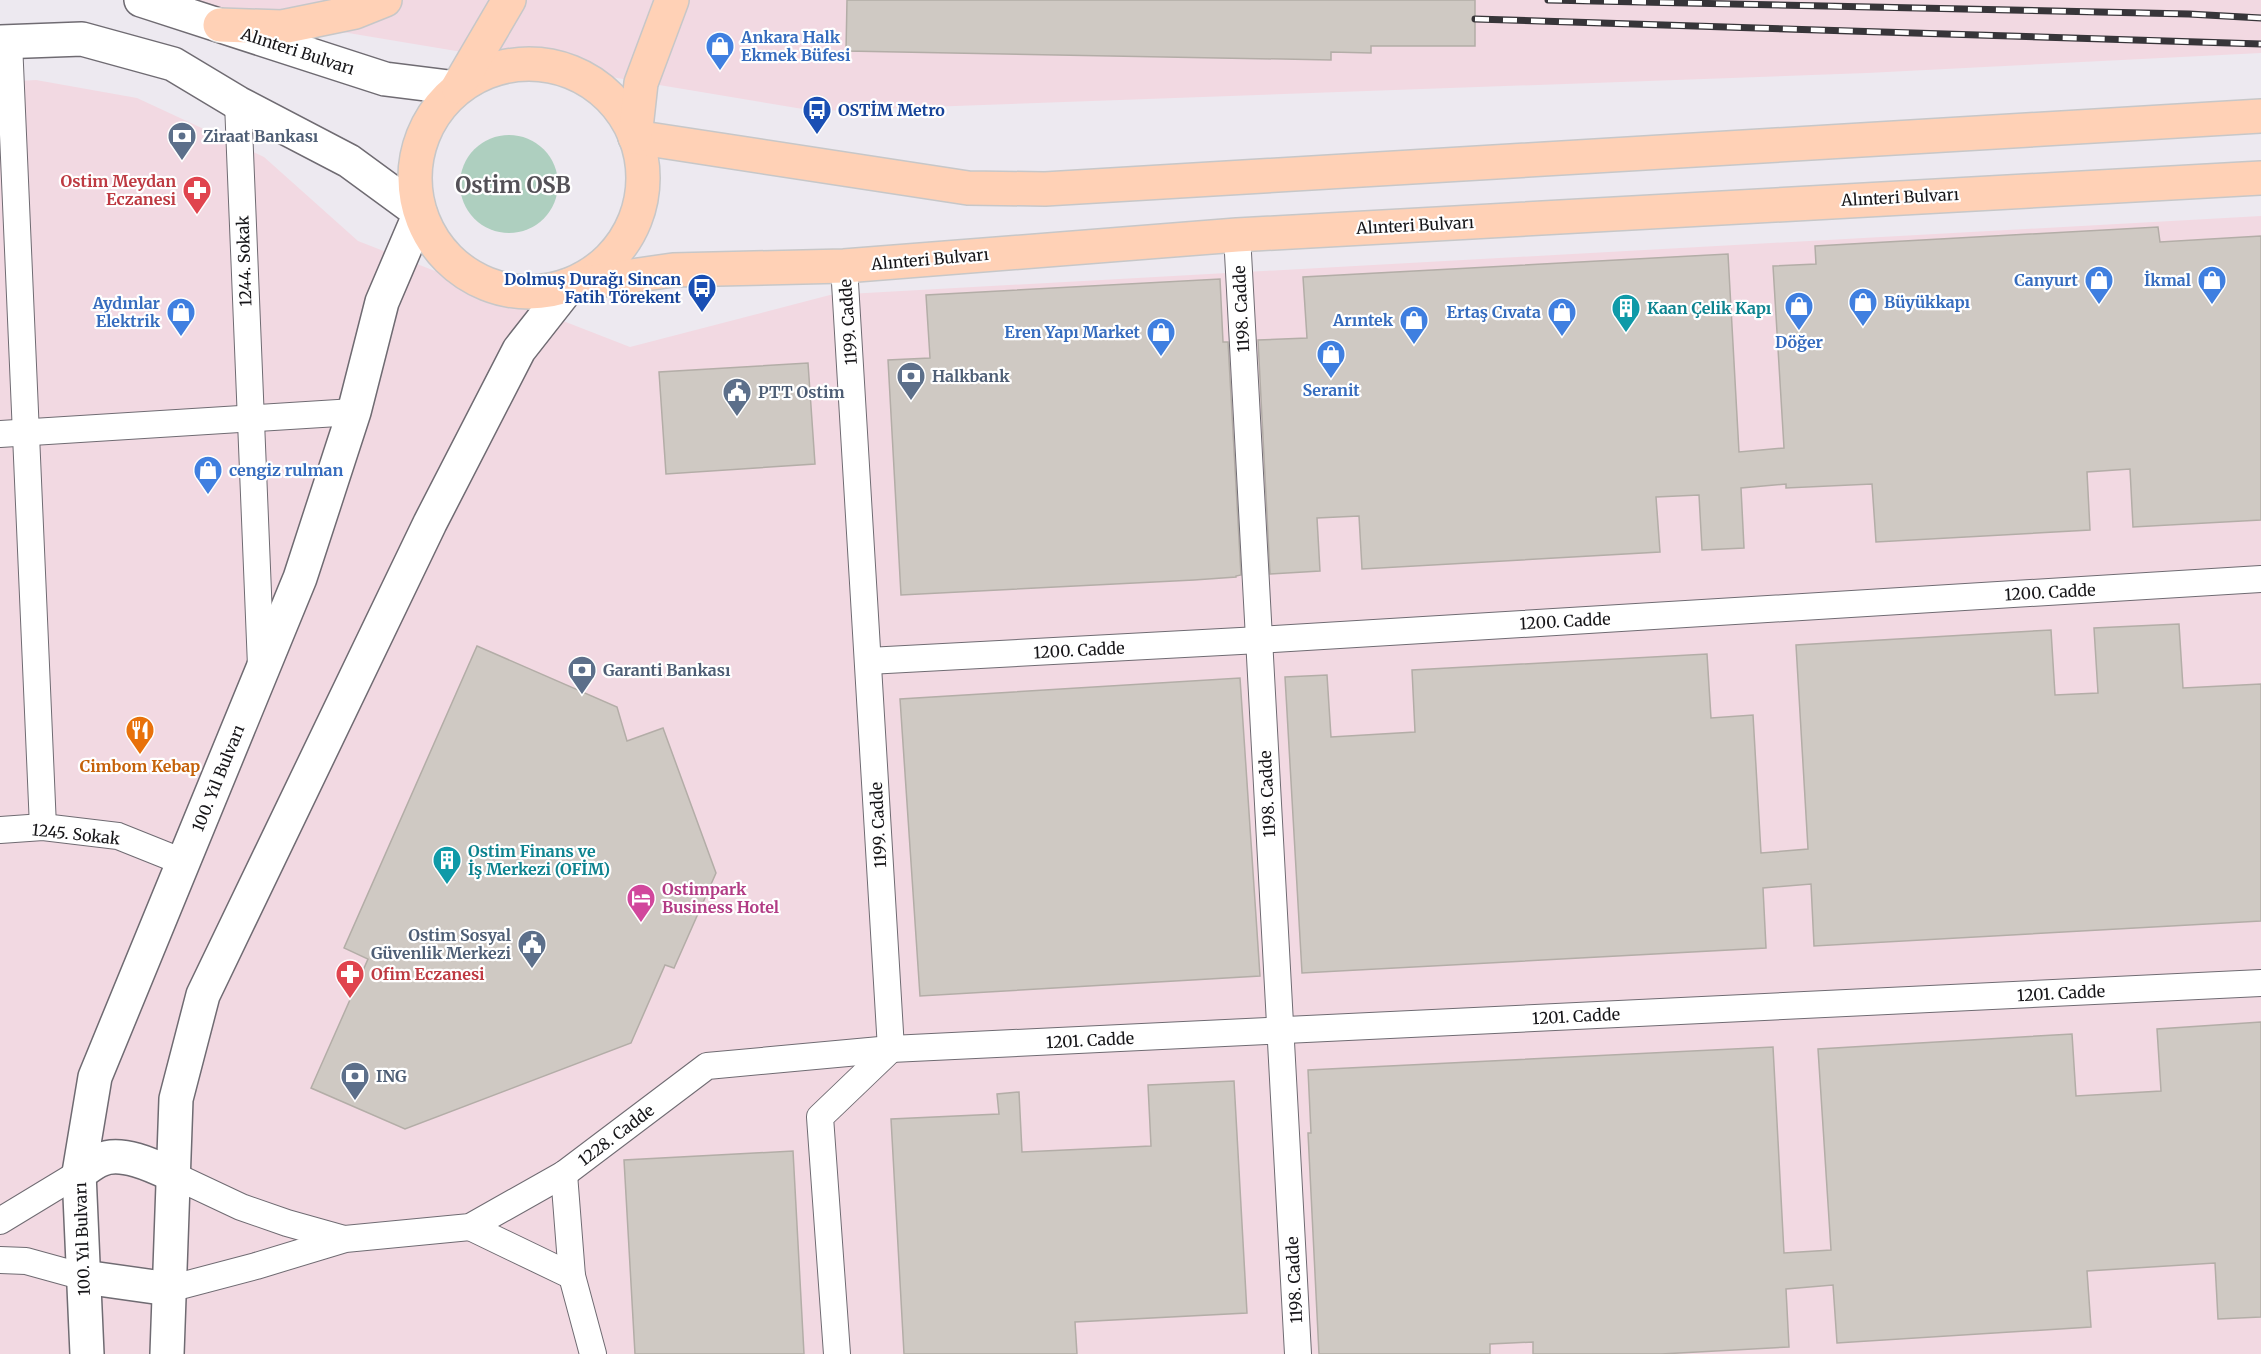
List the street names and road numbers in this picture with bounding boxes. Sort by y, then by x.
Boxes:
street label: Alınteri Bulvarı [238,23,357,79]
street label: Alınteri Bulvarı [1840,184,1959,210]
street label: Alınteri Bulvarı [1355,212,1474,238]
street label: 1244. Sokak [232,214,256,307]
street label: Alınteri Bulvarı [869,244,990,274]
street label: 1198. Cadde [1229,265,1253,353]
street label: 1199. Cadde [835,278,861,366]
street label: 1200. Cadde [2004,580,2096,604]
street label: 1200. Cadde [1519,609,1611,633]
street label: 1200. Cadde [1033,638,1125,662]
street label: 100. Yıl Bulvarı [187,722,249,834]
street label: 1198. Cadde [1255,750,1279,838]
street label: 1199. Cadde [866,781,890,869]
street label: 1245. Sokak [31,819,122,849]
street label: 1201. Cadde [2017,981,2105,1005]
street label: 1201. Cadde [1532,1004,1620,1028]
street label: 1201. Cadde [1046,1028,1134,1052]
street label: 1228. Cadde [574,1100,658,1170]
street label: 100. Yıl Bulvarı [70,1182,94,1296]
street label: 1198. Cadde [1282,1236,1306,1324]

